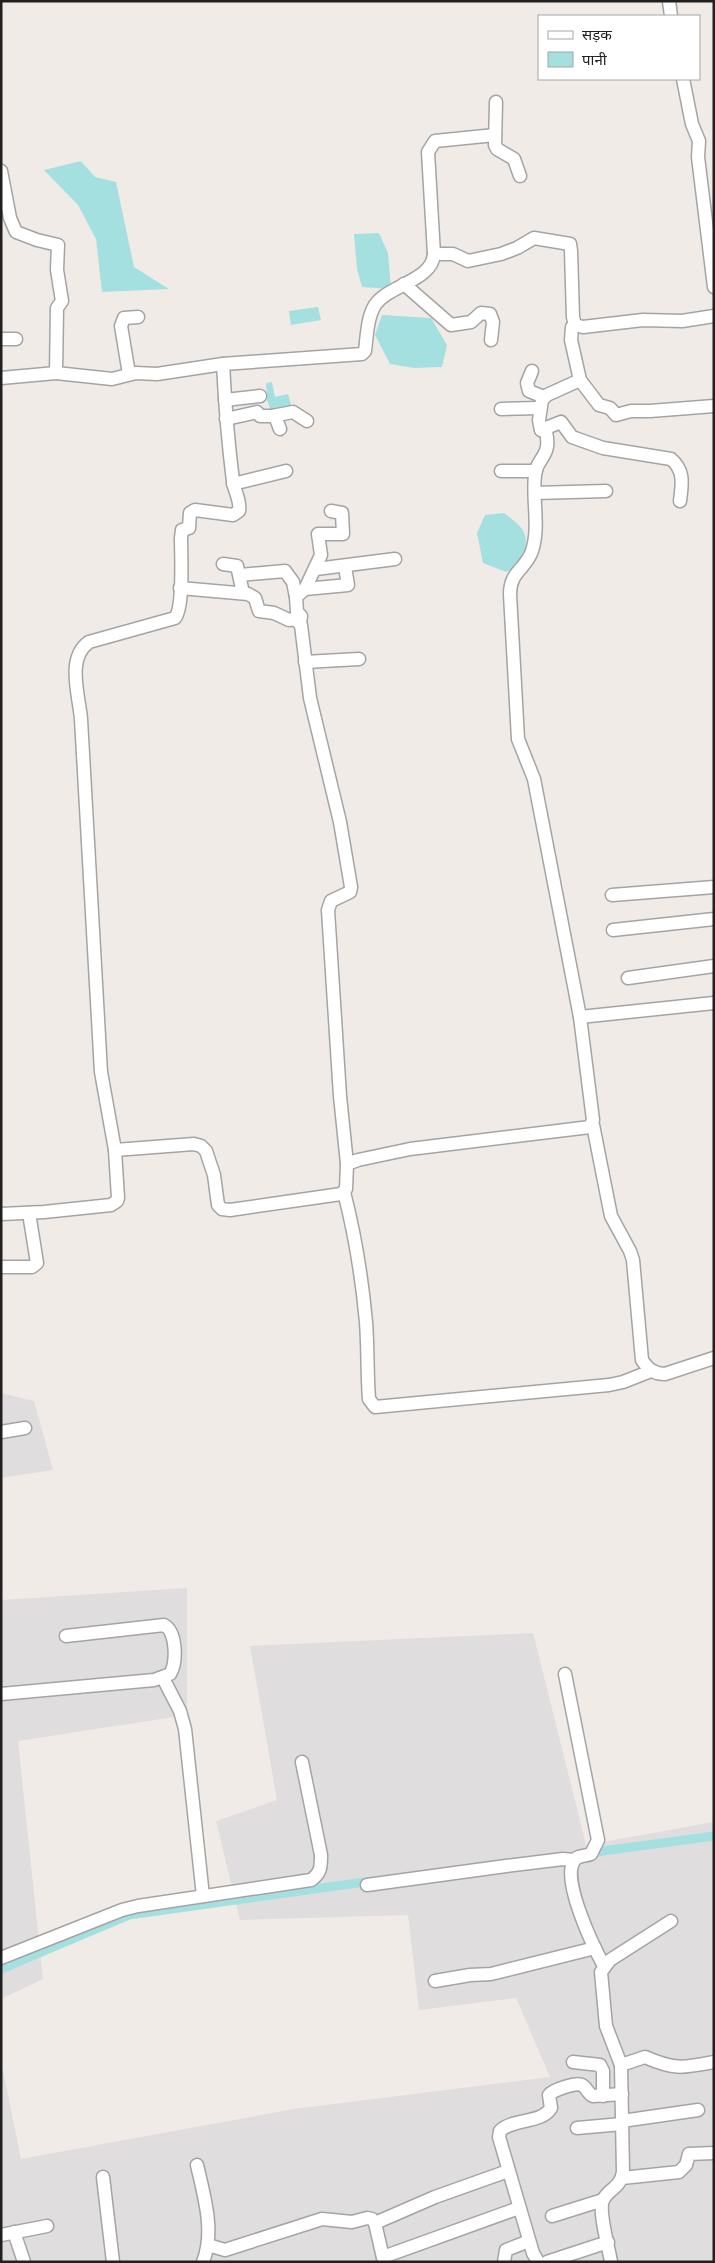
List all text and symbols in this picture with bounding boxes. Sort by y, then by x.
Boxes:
legend [538,15,700,80]
text: सड़क [582,26,612,44]
text: पानी [582,51,608,69]

